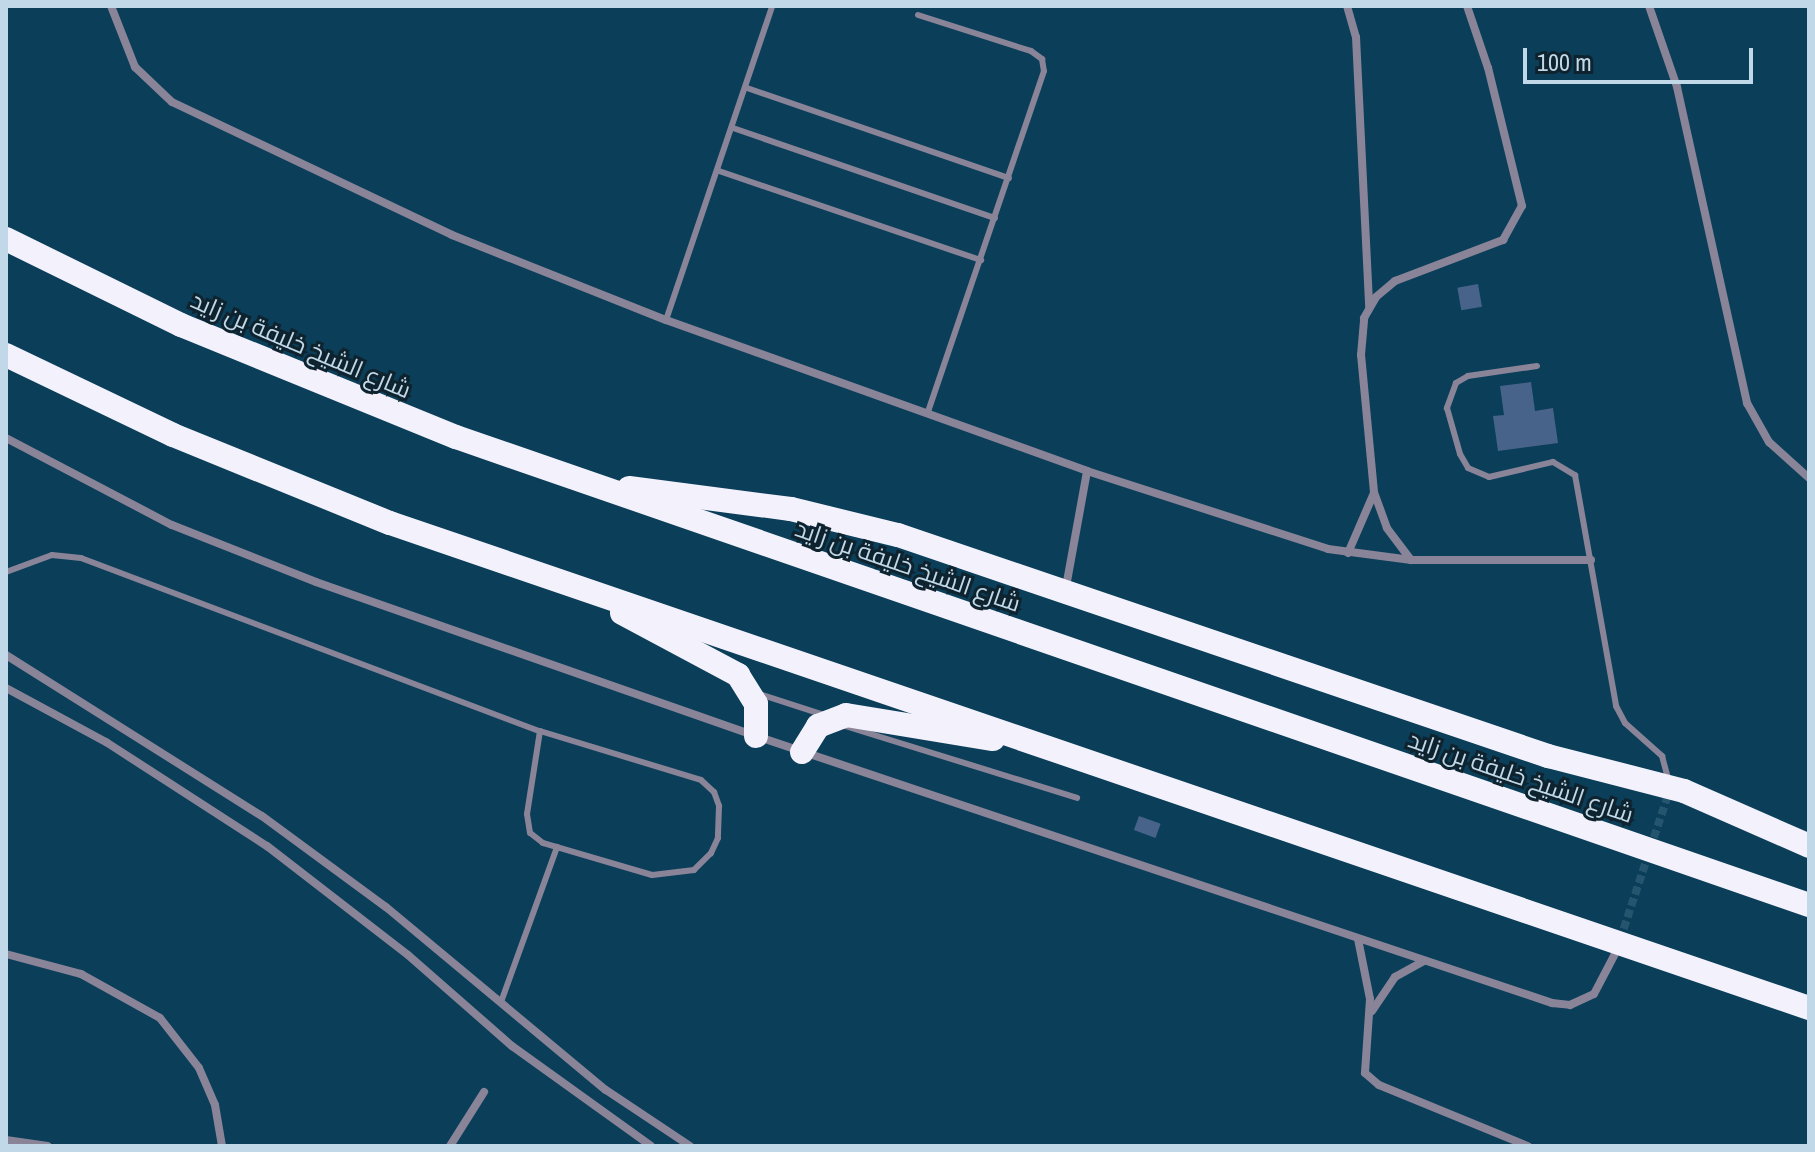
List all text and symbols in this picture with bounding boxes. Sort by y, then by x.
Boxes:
scale bar [1527,32,1757,82]
text: 100 m [1537,46,1592,78]
street label: شارع الشيخ خليفة بن زايد [187,286,415,404]
street label: شارع الشيخ خليفة بن زايد [792,514,1024,618]
street label: شارع الشيخ خليفة بن زايد [1405,725,1637,829]

